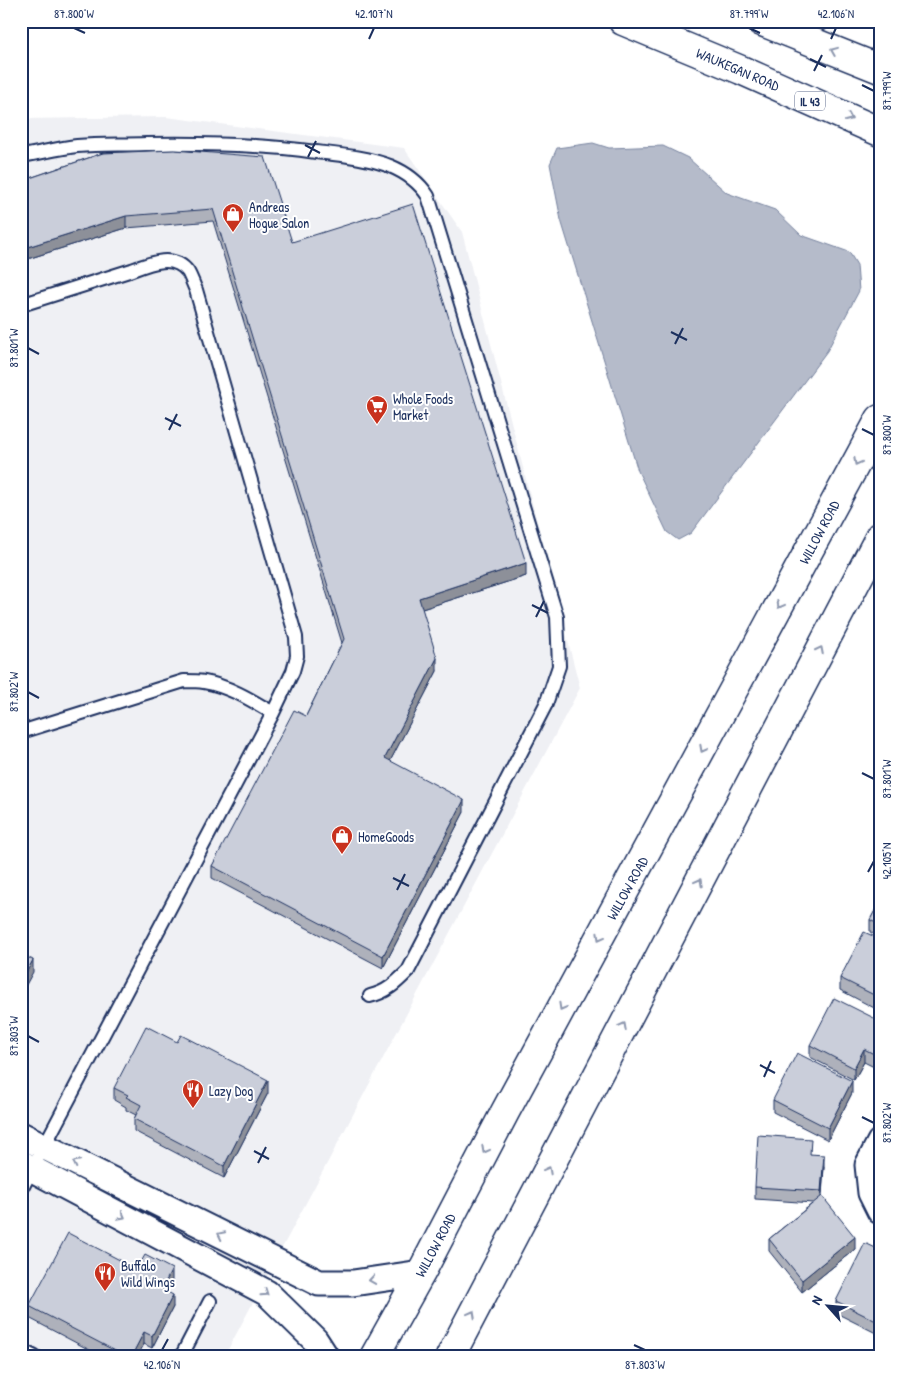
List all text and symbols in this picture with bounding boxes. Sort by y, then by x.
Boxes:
text: 87.800°W [54,5,95,22]
text: 42.107°N [355,5,393,22]
text: 87.799°W [730,5,769,22]
text: 42.106°N [818,5,854,22]
street label: WAUKEGAN ROAD [694,43,783,95]
one-way arrow [831,47,839,57]
text: 87.799°W [878,71,895,110]
road number: IL 43 [795,92,825,110]
one-way arrow [844,112,853,123]
place label: Andreas Hogue Salon [249,197,309,233]
shop icon: Andreas Hogue Salon [221,202,245,233]
text: 87.801°W [5,328,22,367]
place label: Whole Foods Market [393,389,453,424]
supermarket icon: Whole Foods Market [365,394,389,425]
text: 87.800°W [878,414,895,455]
one-way arrow [853,457,863,466]
street label: WILLOW ROAD [794,497,844,567]
one-way arrow [776,600,786,609]
one-way arrow [814,646,824,655]
text: 87.802°W [5,671,22,712]
one-way arrow [699,743,709,752]
text: 87.801°W [878,759,895,798]
shop icon: HomeGoods [330,824,354,855]
place label: HomeGoods [358,827,414,846]
text: 42.105°N [878,843,895,879]
street label: WILLOW ROAD [602,853,652,923]
one-way arrow [693,878,703,887]
one-way arrow [596,932,606,941]
one-way arrow [558,1002,568,1011]
text: 87.803°W [5,1015,22,1056]
one-way arrow [617,1022,627,1031]
restaurant icon: Lazy Dog [181,1078,205,1109]
place label: Lazy Dog [209,1081,253,1101]
text: 87.802°W [878,1102,895,1143]
one-way arrow [481,1145,491,1154]
one-way arrow [72,1159,81,1169]
one-way arrow [542,1166,552,1175]
one-way arrow [117,1210,126,1220]
street label: WILLOW ROAD [410,1210,460,1280]
one-way arrow [218,1231,227,1241]
place label: Buffalo Wild Wings [121,1256,175,1292]
restaurant icon: Buffalo Wild Wings [93,1261,117,1292]
one-way arrow [368,1274,377,1284]
north arrow [804,1280,854,1330]
one-way arrow [259,1287,269,1296]
text: N [806,1292,826,1308]
one-way arrow [466,1310,476,1319]
text: 42.106°N [144,1356,180,1373]
text: 87.803°W [625,1356,666,1373]

